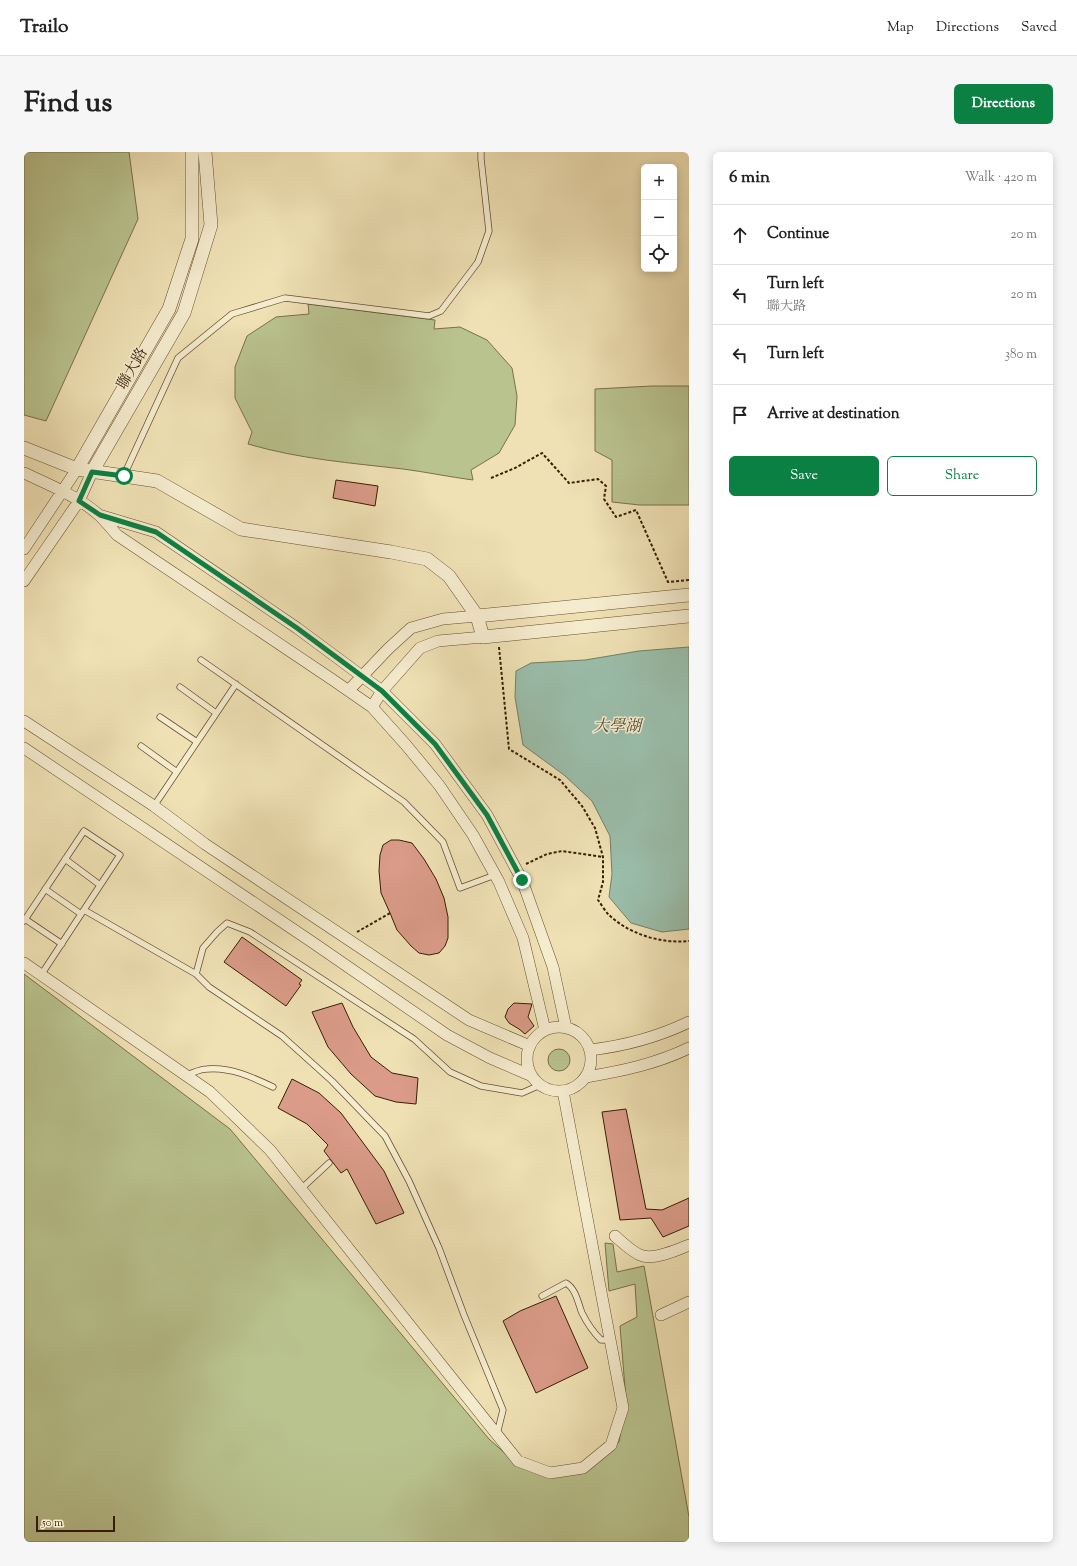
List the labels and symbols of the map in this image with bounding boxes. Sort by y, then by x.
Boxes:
street label: 聯大路 [113,344,153,394]
route start [115,467,133,485]
water label: 大學湖 [593,716,644,739]
route end [513,871,531,889]
scale bar [36,1514,115,1533]

